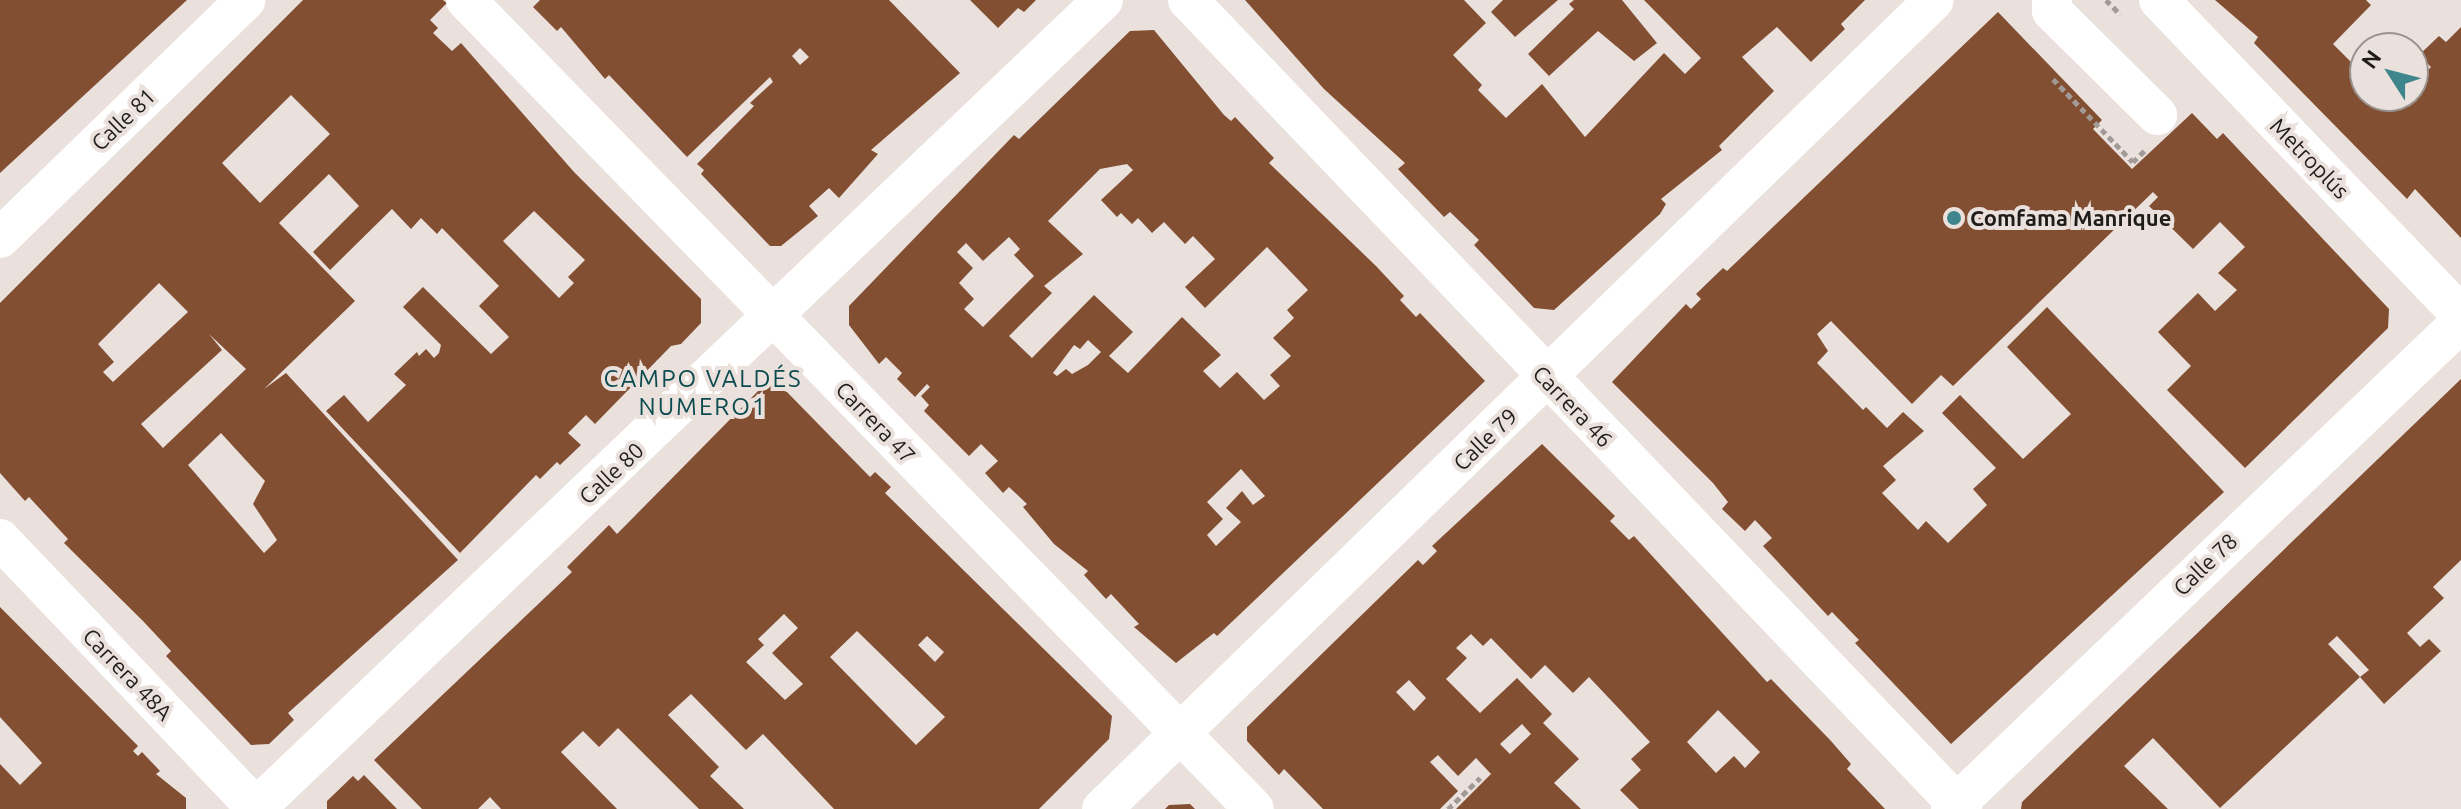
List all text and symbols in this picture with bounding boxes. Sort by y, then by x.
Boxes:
north arrow [2349,32,2429,112]
text: N [2356,45,2386,73]
street label: Calle 81 [86,82,160,156]
street label: Metroplús [2265,112,2355,204]
place label: Comfama Manrique [1970,205,2171,231]
marker: Comfama Manrique [1945,209,1963,227]
street label: Carrera 46 [1528,360,1618,452]
district label: CAMPO VALDÉS NUMERO1 [604,365,802,421]
street label: Carrera 47 [831,376,921,468]
street label: Calle 79 [1448,402,1522,476]
street label: Calle 80 [573,437,649,509]
street label: Calle 78 [2168,527,2242,601]
street label: Carrera 48A [78,623,178,725]

